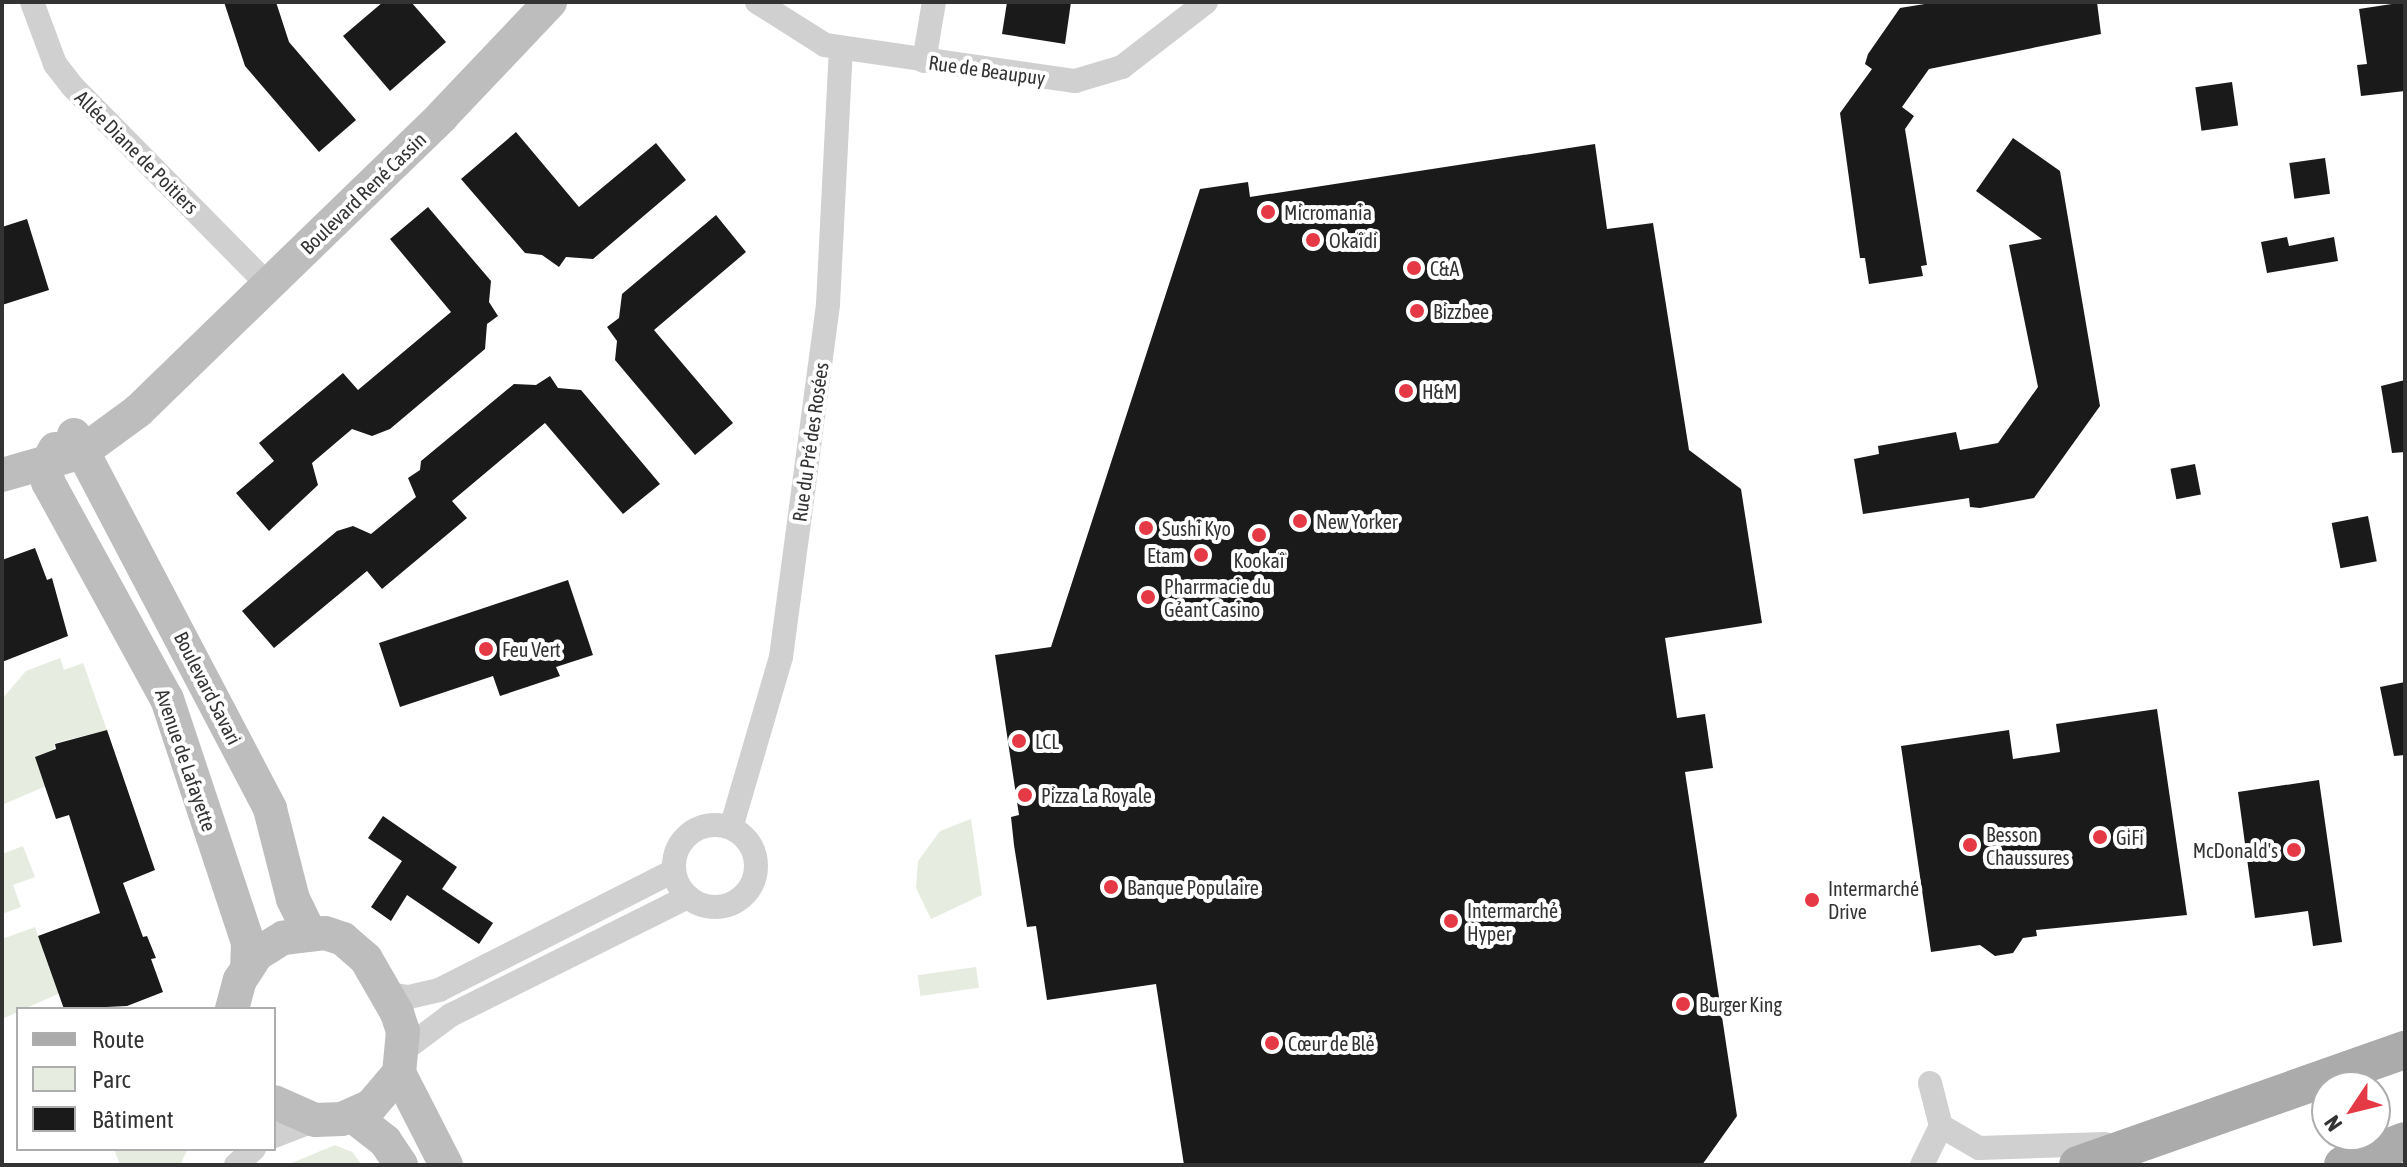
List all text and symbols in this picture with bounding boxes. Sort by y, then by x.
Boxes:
street label: Rue de Beaupuy [927,50,1047,90]
street label: Allée Diane de Poitiers [70,85,204,219]
street label: Boulevard René Cassin [295,127,431,259]
place label: Micromania [1284,200,1372,224]
marker: Micromania [1259,203,1277,221]
place label: Okaïdi [1329,228,1377,252]
marker: Okaïdi [1304,231,1322,249]
place label: C&A [1430,256,1459,280]
marker: C&A [1405,259,1423,277]
place label: Bizzbee [1433,299,1489,323]
marker: Bizzbee [1408,302,1426,320]
street label: Rue du Pré des Rosées [787,361,833,523]
place label: H&M [1422,379,1457,403]
marker: H&M [1397,382,1415,400]
place label: New Yorker [1316,509,1398,533]
marker: New Yorker [1291,512,1309,530]
place label: Sushi Kyo [1162,516,1231,540]
marker: Sushi Kyo [1137,519,1155,537]
marker: Kookaï [1250,526,1268,544]
place label: Etam [1147,543,1185,567]
marker: Etam [1192,546,1210,564]
place label: Kookaï [1234,548,1284,572]
place label: Pharrmacie du Géant Casino [1164,574,1271,621]
marker: Pharrmacie du Géant Casino [1139,588,1157,606]
street label: Boulevard Savari [169,628,247,748]
place label: Feu Vert [502,637,561,661]
marker: Feu Vert [477,640,495,658]
street label: Avenue de Lafayette [150,686,222,834]
place label: LCL [1035,729,1059,753]
marker: LCL [1010,732,1028,750]
place label: Pizza La Royale [1041,783,1152,807]
marker: Pizza La Royale [1016,786,1034,804]
place label: Besson Chaussures [1986,822,2069,869]
place label: GiFi [2116,825,2144,849]
marker: GiFi [2091,828,2109,846]
marker: Besson Chaussures [1961,836,1979,854]
place label: McDonald's [2193,838,2278,862]
marker: McDonald's [2285,841,2303,859]
place label: Banque Populaire [1127,875,1259,899]
place label: Intermarché Drive [1828,876,1919,923]
marker: Banque Populaire [1102,878,1120,896]
marker: Intermarché Drive [1803,891,1821,909]
place label: Intermarché Hyper [1467,898,1558,945]
marker: Intermarché Hyper [1442,912,1460,930]
place label: Burger King [1699,992,1782,1016]
marker: Burger King [1674,995,1692,1013]
legend [16,1007,276,1151]
text: Route [92,1026,144,1053]
place label: Cœur de Blé [1288,1031,1375,1055]
marker: Cœur de Blé [1263,1034,1281,1052]
text: Parc [92,1066,130,1093]
north arrow [2311,1071,2391,1151]
text: Bâtiment [92,1106,174,1133]
text: N [2319,1111,2347,1136]

